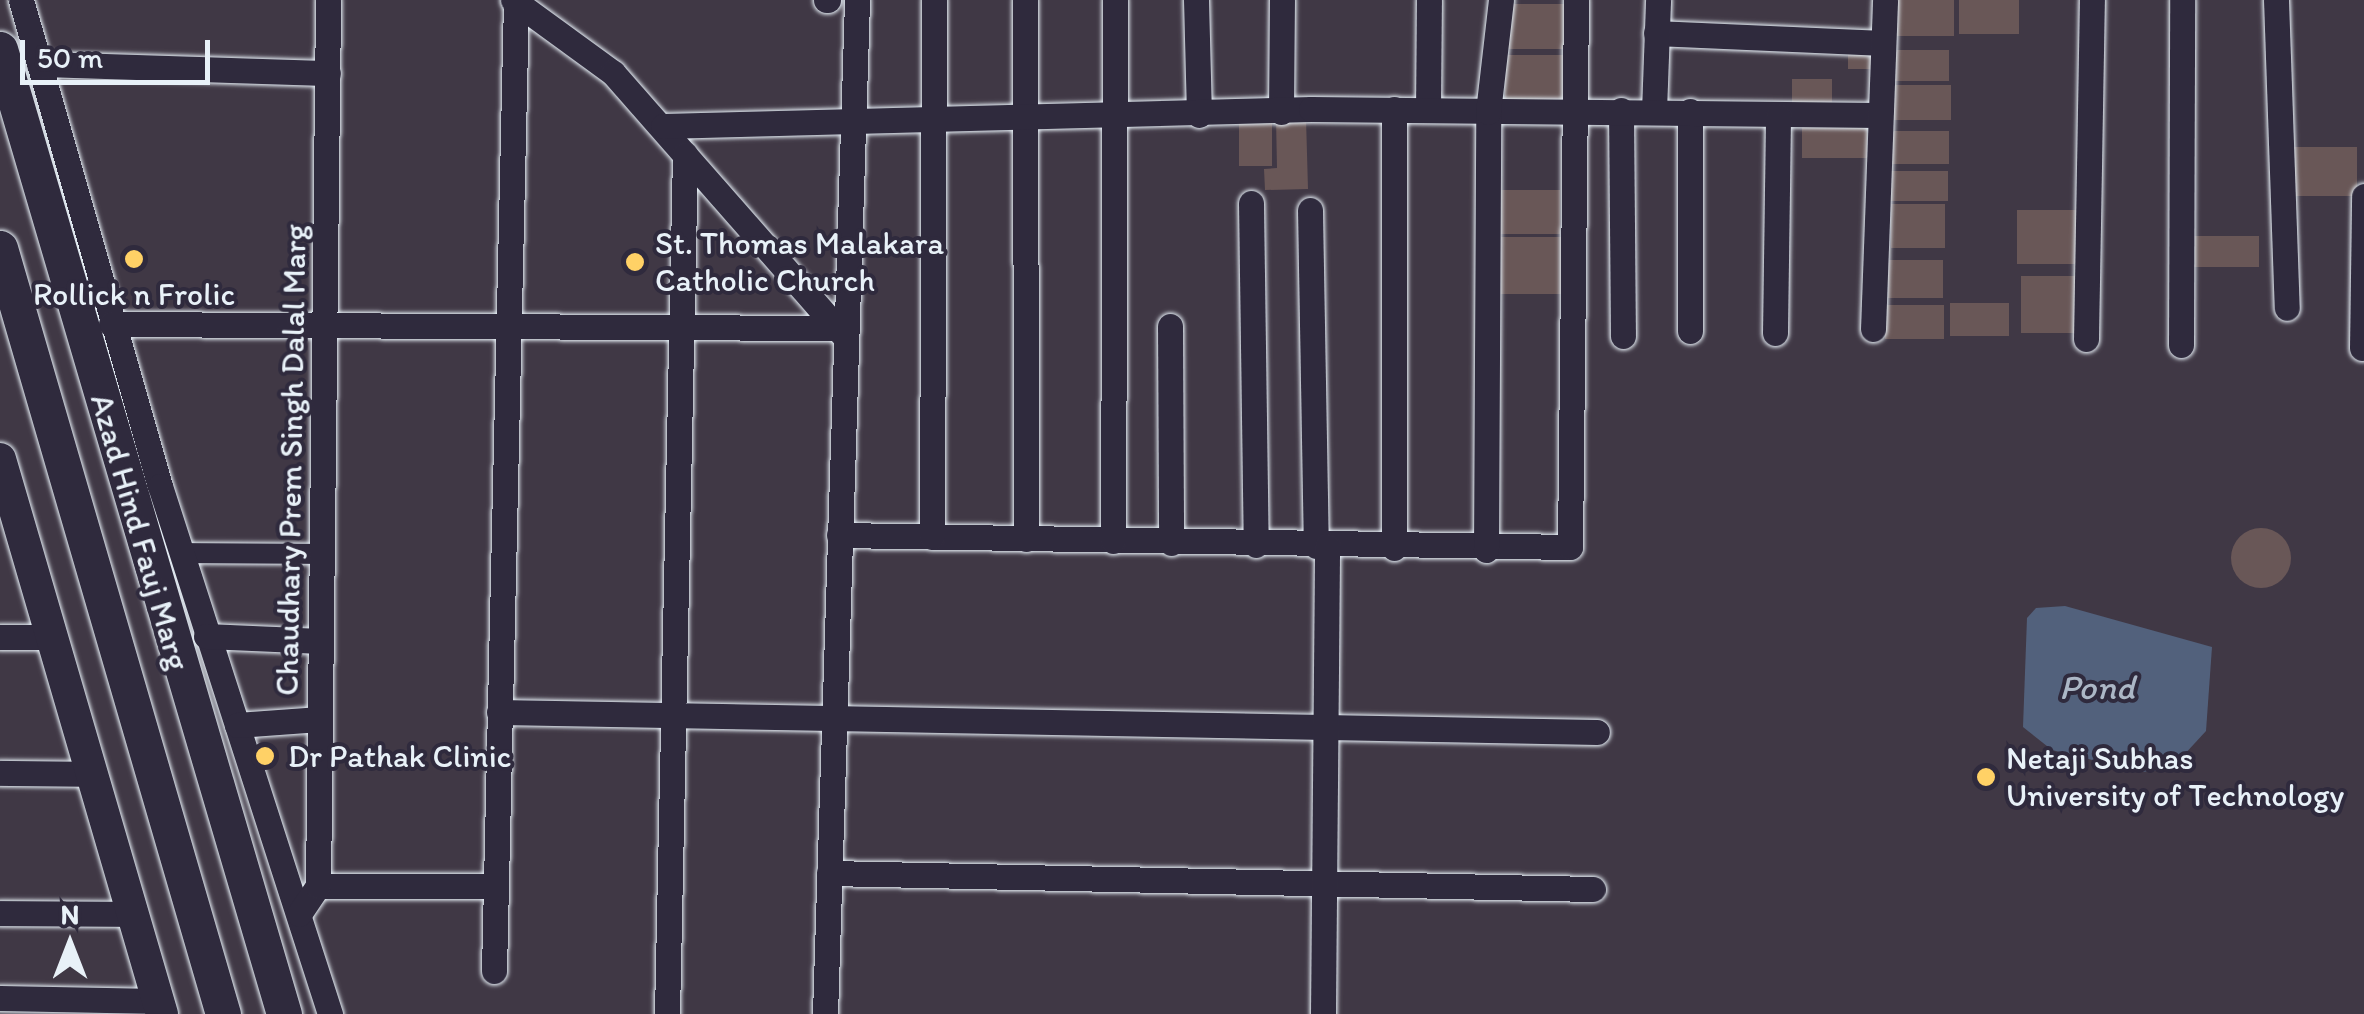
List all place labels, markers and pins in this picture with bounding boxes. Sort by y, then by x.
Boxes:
place label: St. Thomas Malakara Catholic Church [655,225,944,300]
marker: Rollick n Frolic [123,248,145,270]
marker: St. Thomas Malakara Catholic Church [624,251,646,273]
place label: Rollick n Frolic [32,275,236,313]
place label: Dr Pathak Clinic [288,737,509,775]
place label: Netaji Subhas University of Technology [2006,740,2341,815]
marker: Dr Pathak Clinic [252,743,278,769]
marker: Netaji Subhas University of Technology [1975,766,1997,788]

